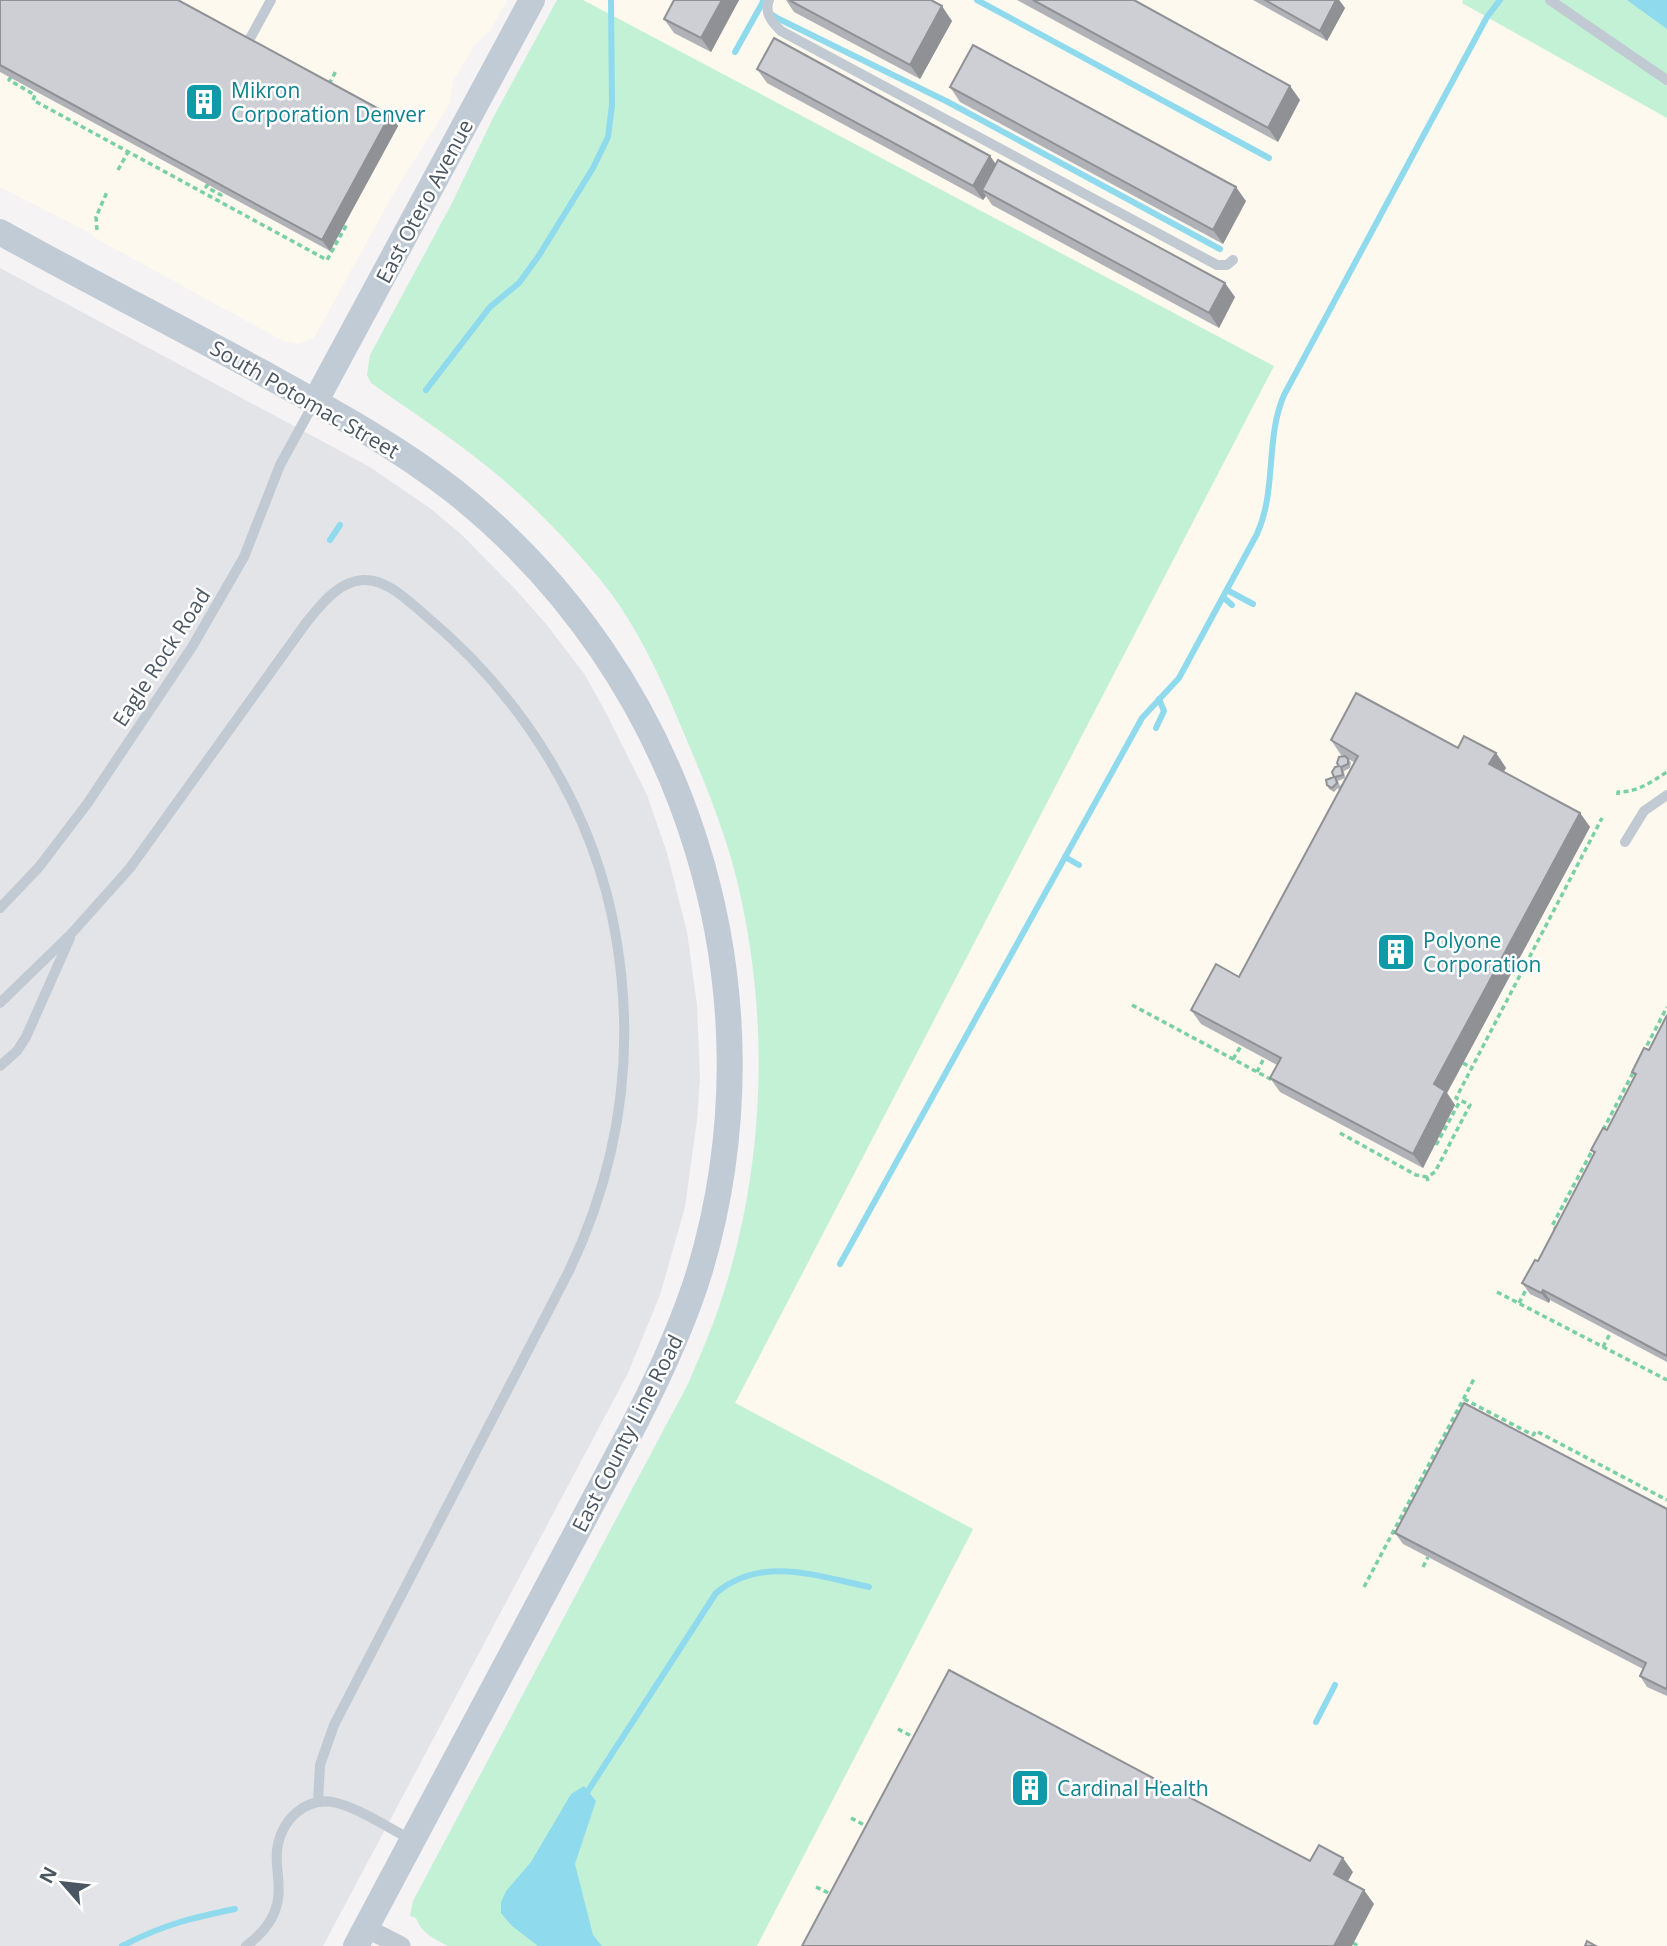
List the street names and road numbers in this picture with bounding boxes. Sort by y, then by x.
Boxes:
street label: East Otero Avenue [369,114,479,288]
street label: South Potomac Street [206,333,404,465]
street label: Eagle Rock Road [106,582,216,732]
street label: East County Line Road [565,1330,689,1536]

